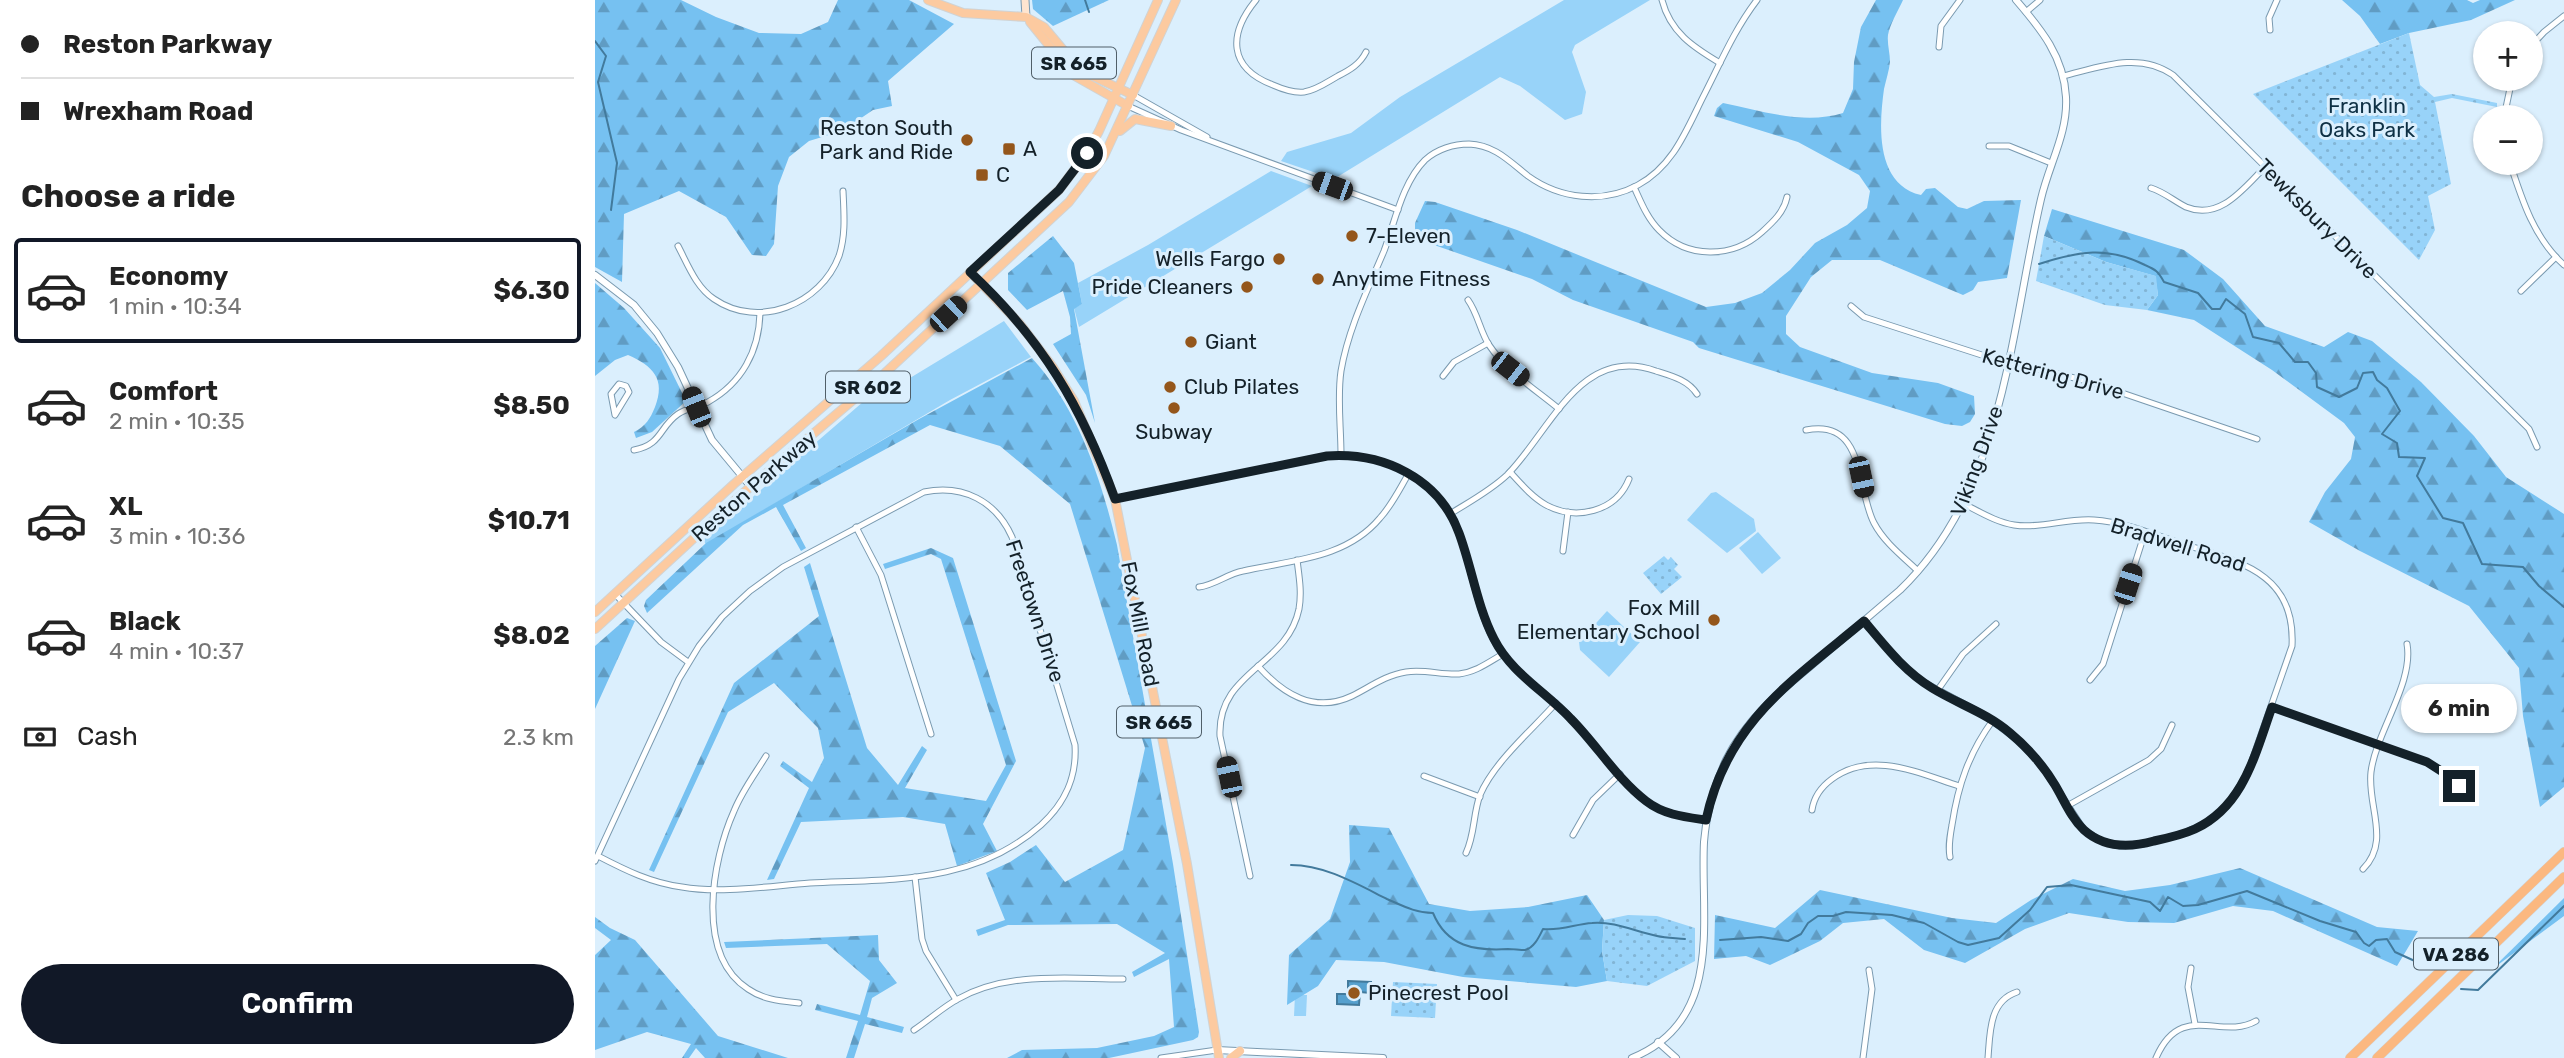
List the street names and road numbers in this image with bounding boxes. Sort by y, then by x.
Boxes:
road number: SR 665 [1032,48,1116,78]
street label: Tewksbury Drive [2252,153,2383,284]
street label: Kettering Drive [1979,343,2127,404]
road number: SR 602 [826,372,910,402]
street label: Viking Drive [1945,402,2008,519]
street label: Reston Parkway [686,424,822,547]
street label: Bradwell Road [2108,512,2248,577]
street label: Freetown Drive [1001,536,1070,685]
street label: Fox Mill Road [1116,559,1165,689]
road number: SR 665 [1117,706,1201,737]
road number: VA 286 [2414,938,2498,970]

